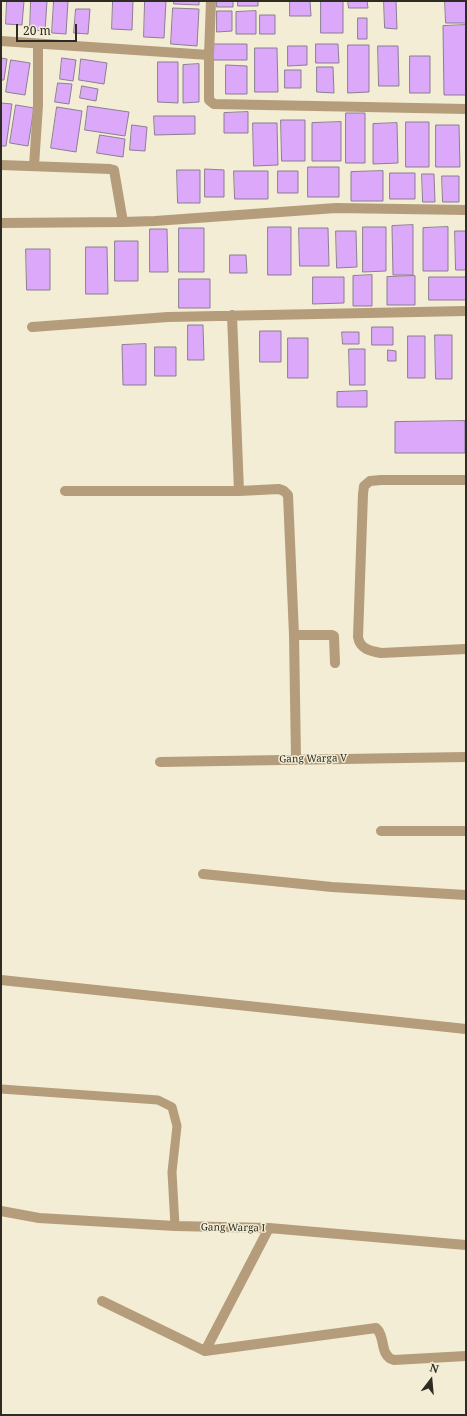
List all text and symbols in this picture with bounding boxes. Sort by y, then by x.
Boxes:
scale bar [18,16,79,42]
text: 20 m [23,22,51,39]
street label: Gang Warga V [279,752,347,766]
street label: Gang Warga I [201,1221,265,1235]
north arrow [411,1360,451,1400]
text: N [428,1360,441,1376]

